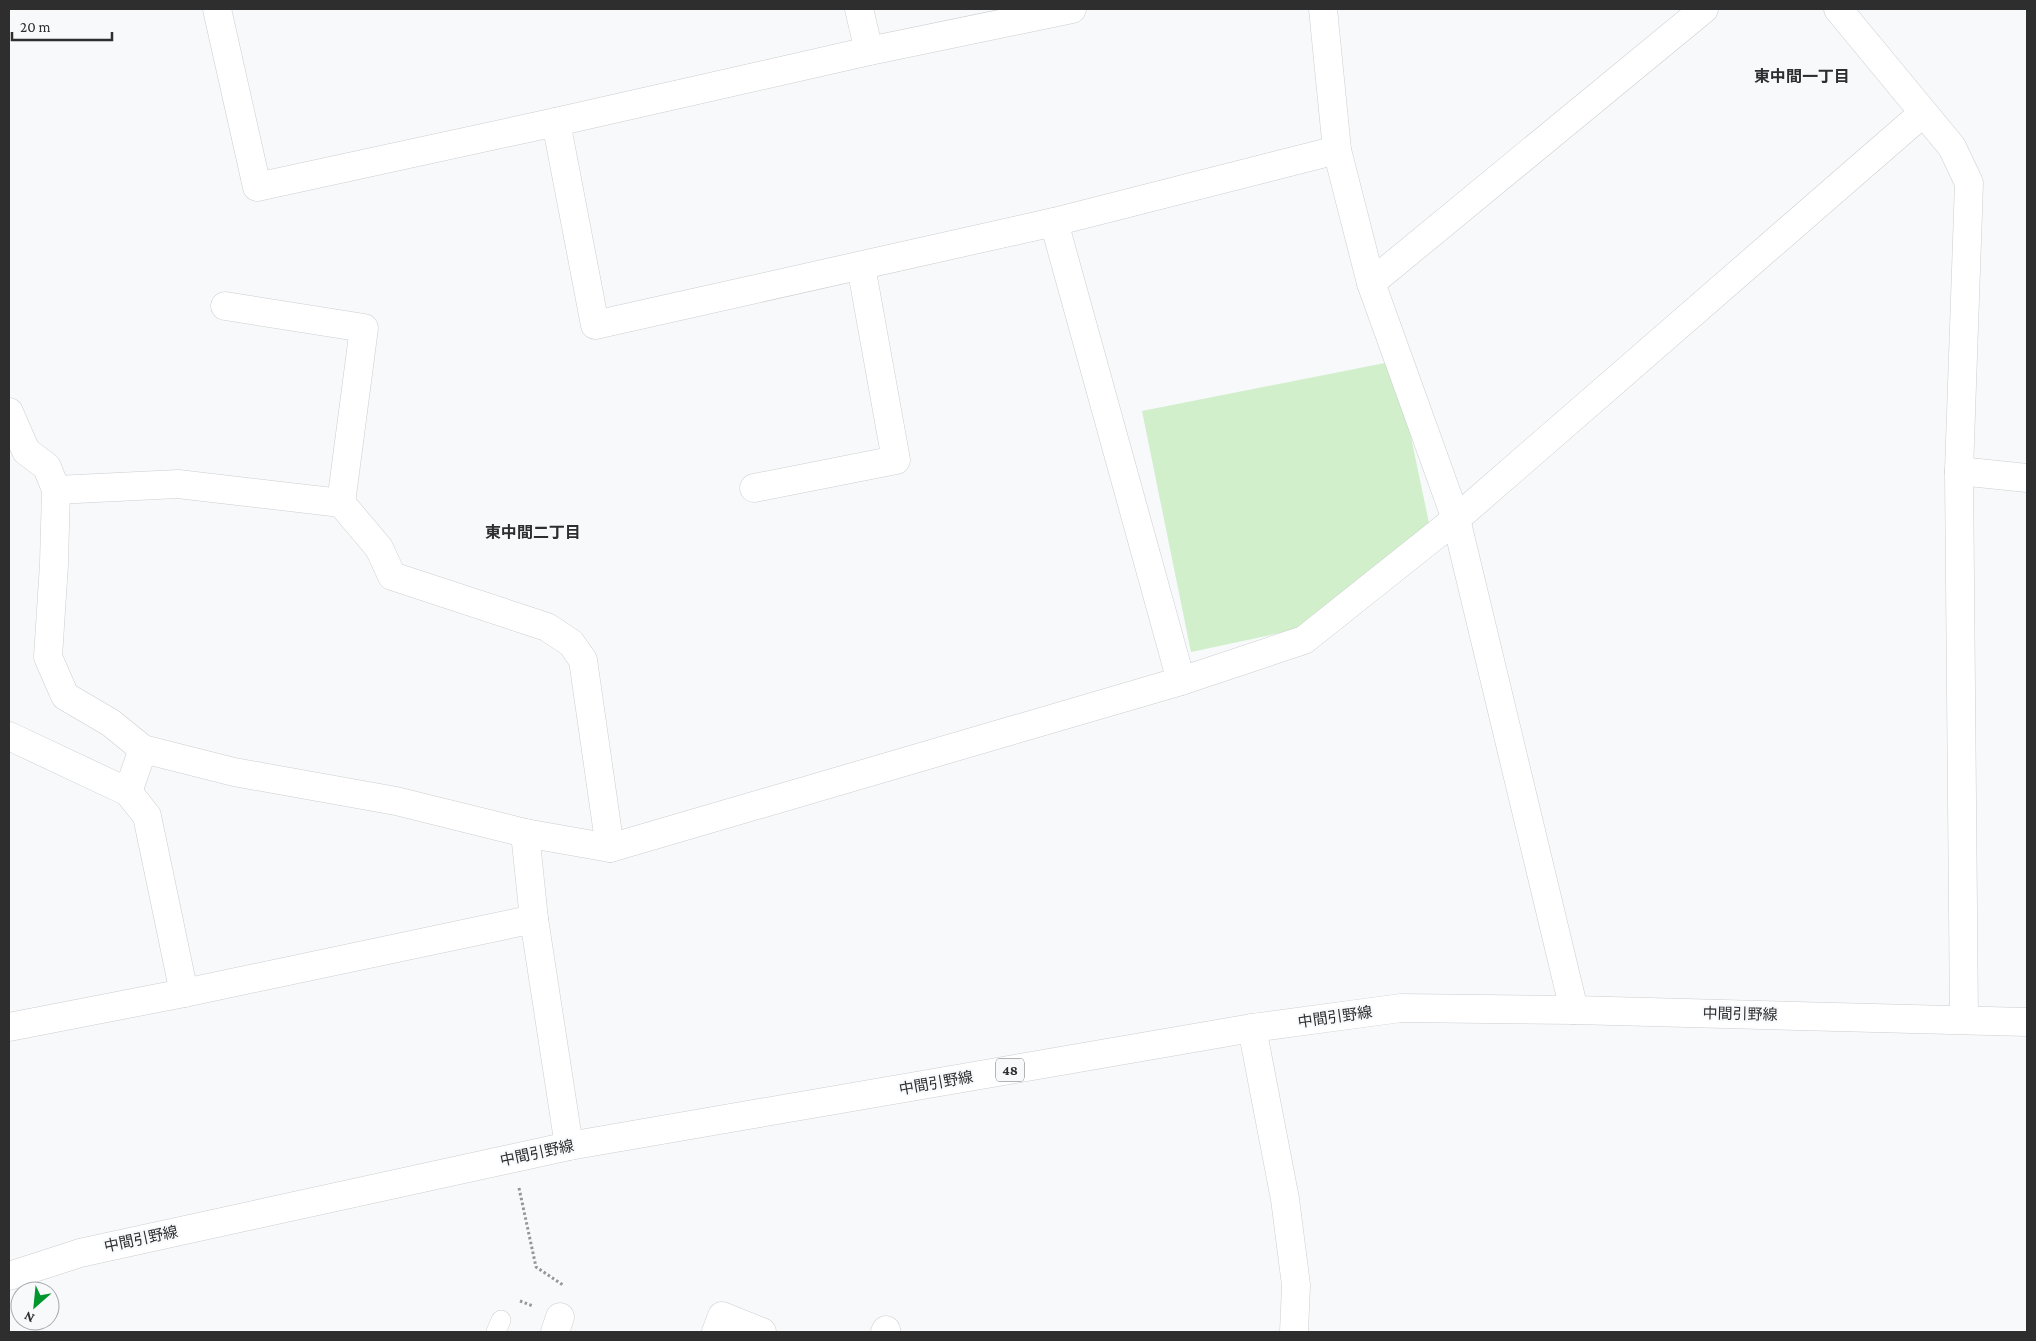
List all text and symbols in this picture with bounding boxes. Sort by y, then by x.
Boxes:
scale bar [12,10,112,42]
text: 20 m [20,19,51,35]
district label: 東中間一丁目 [1754,68,1850,85]
district label: 東中間二丁目 [485,524,581,541]
street label: 中間引野線 [1297,1004,1373,1030]
street label: 中間引野線 [1702,1005,1778,1023]
road number: 48 [996,1058,1024,1082]
street label: 中間引野線 [898,1069,974,1097]
street label: 中間引野線 [499,1137,575,1169]
street label: 中間引野線 [103,1223,179,1255]
north arrow [10,1281,60,1331]
text: N [21,1308,37,1327]

